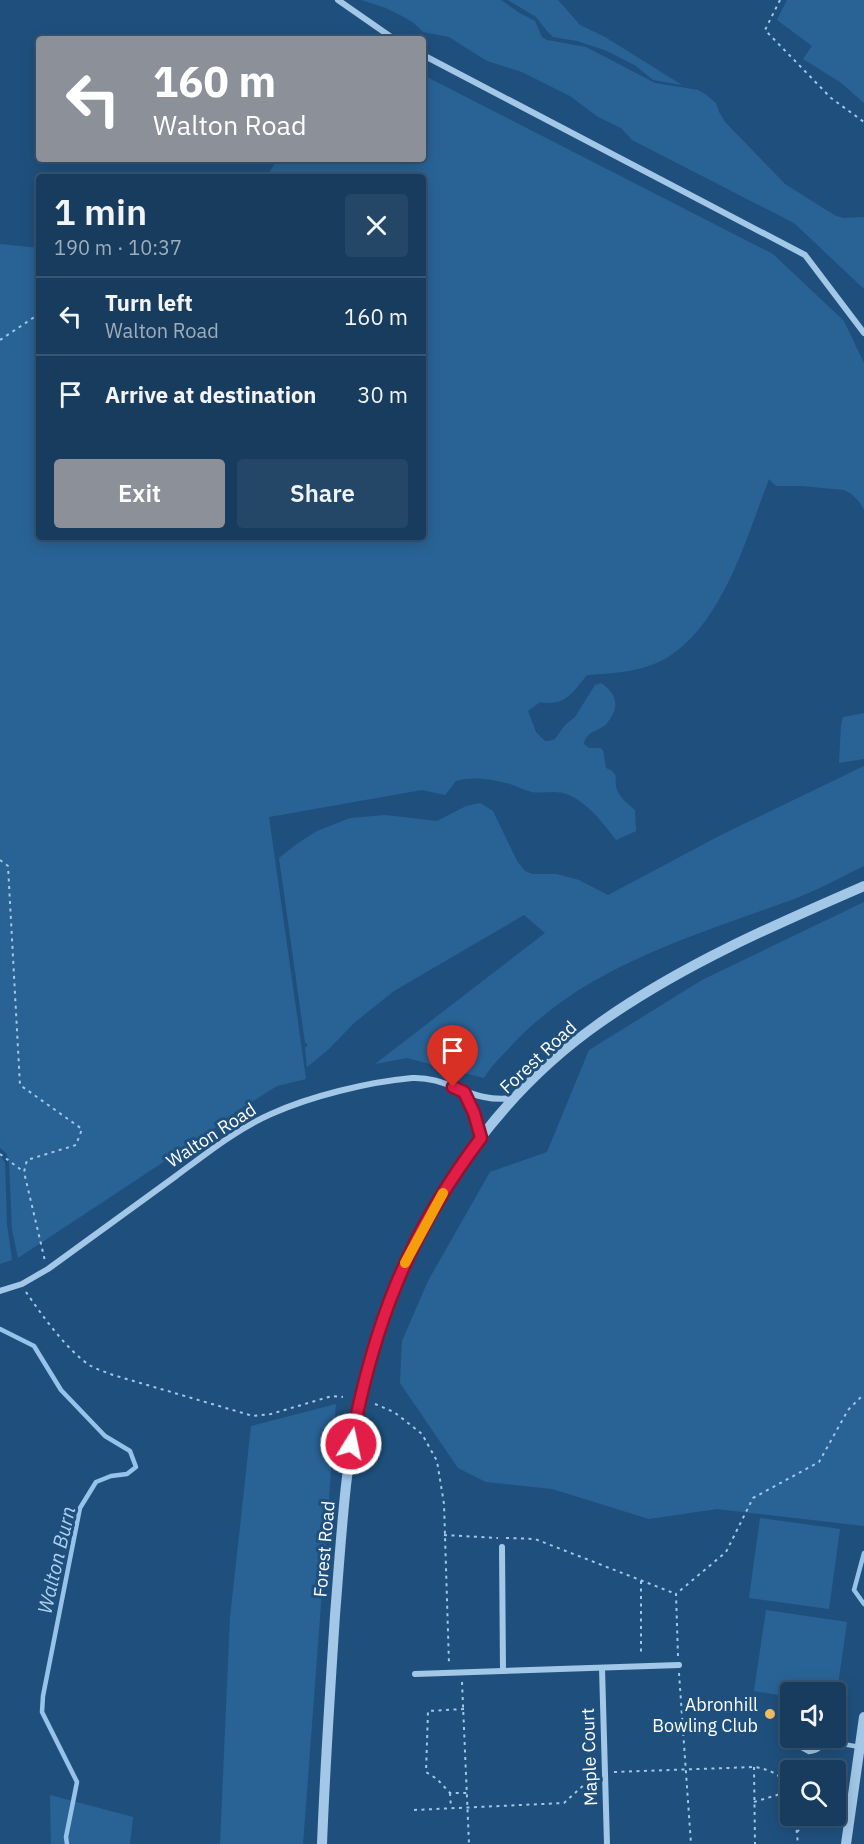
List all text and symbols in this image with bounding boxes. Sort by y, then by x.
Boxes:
text: 160 m [153,54,276,109]
icon: left [54,60,132,138]
text: Walton Road [153,107,307,142]
text: 1 min [54,188,147,235]
button: close [345,194,408,257]
text: 190 m · 10:37 [54,234,182,261]
text: Turn left [105,288,193,317]
icon: left [54,300,87,333]
text: 160 m [344,302,408,331]
text: Walton Road [105,317,219,344]
icon: arrive [54,378,87,411]
text: Arrive at destination [105,380,316,409]
text: 30 m [357,380,408,409]
button: Exit [54,459,225,528]
button: Share [237,459,408,528]
street label: Forest Road [495,1016,581,1098]
pin [427,1025,478,1087]
icon: arrive [436,1034,469,1067]
street label: Walton Road [162,1097,260,1173]
position arrow [319,1412,383,1476]
street label: Forest Road [308,1500,340,1598]
water label: Walton Burn [31,1504,81,1616]
map controls [780,1682,846,1826]
button: sound [780,1682,846,1748]
place label: Abronhill Bowling Club [652,1693,758,1737]
marker: Abronhill Bowling Club [763,1707,777,1721]
street label: Maple Court [576,1708,602,1806]
button: search [780,1760,846,1826]

